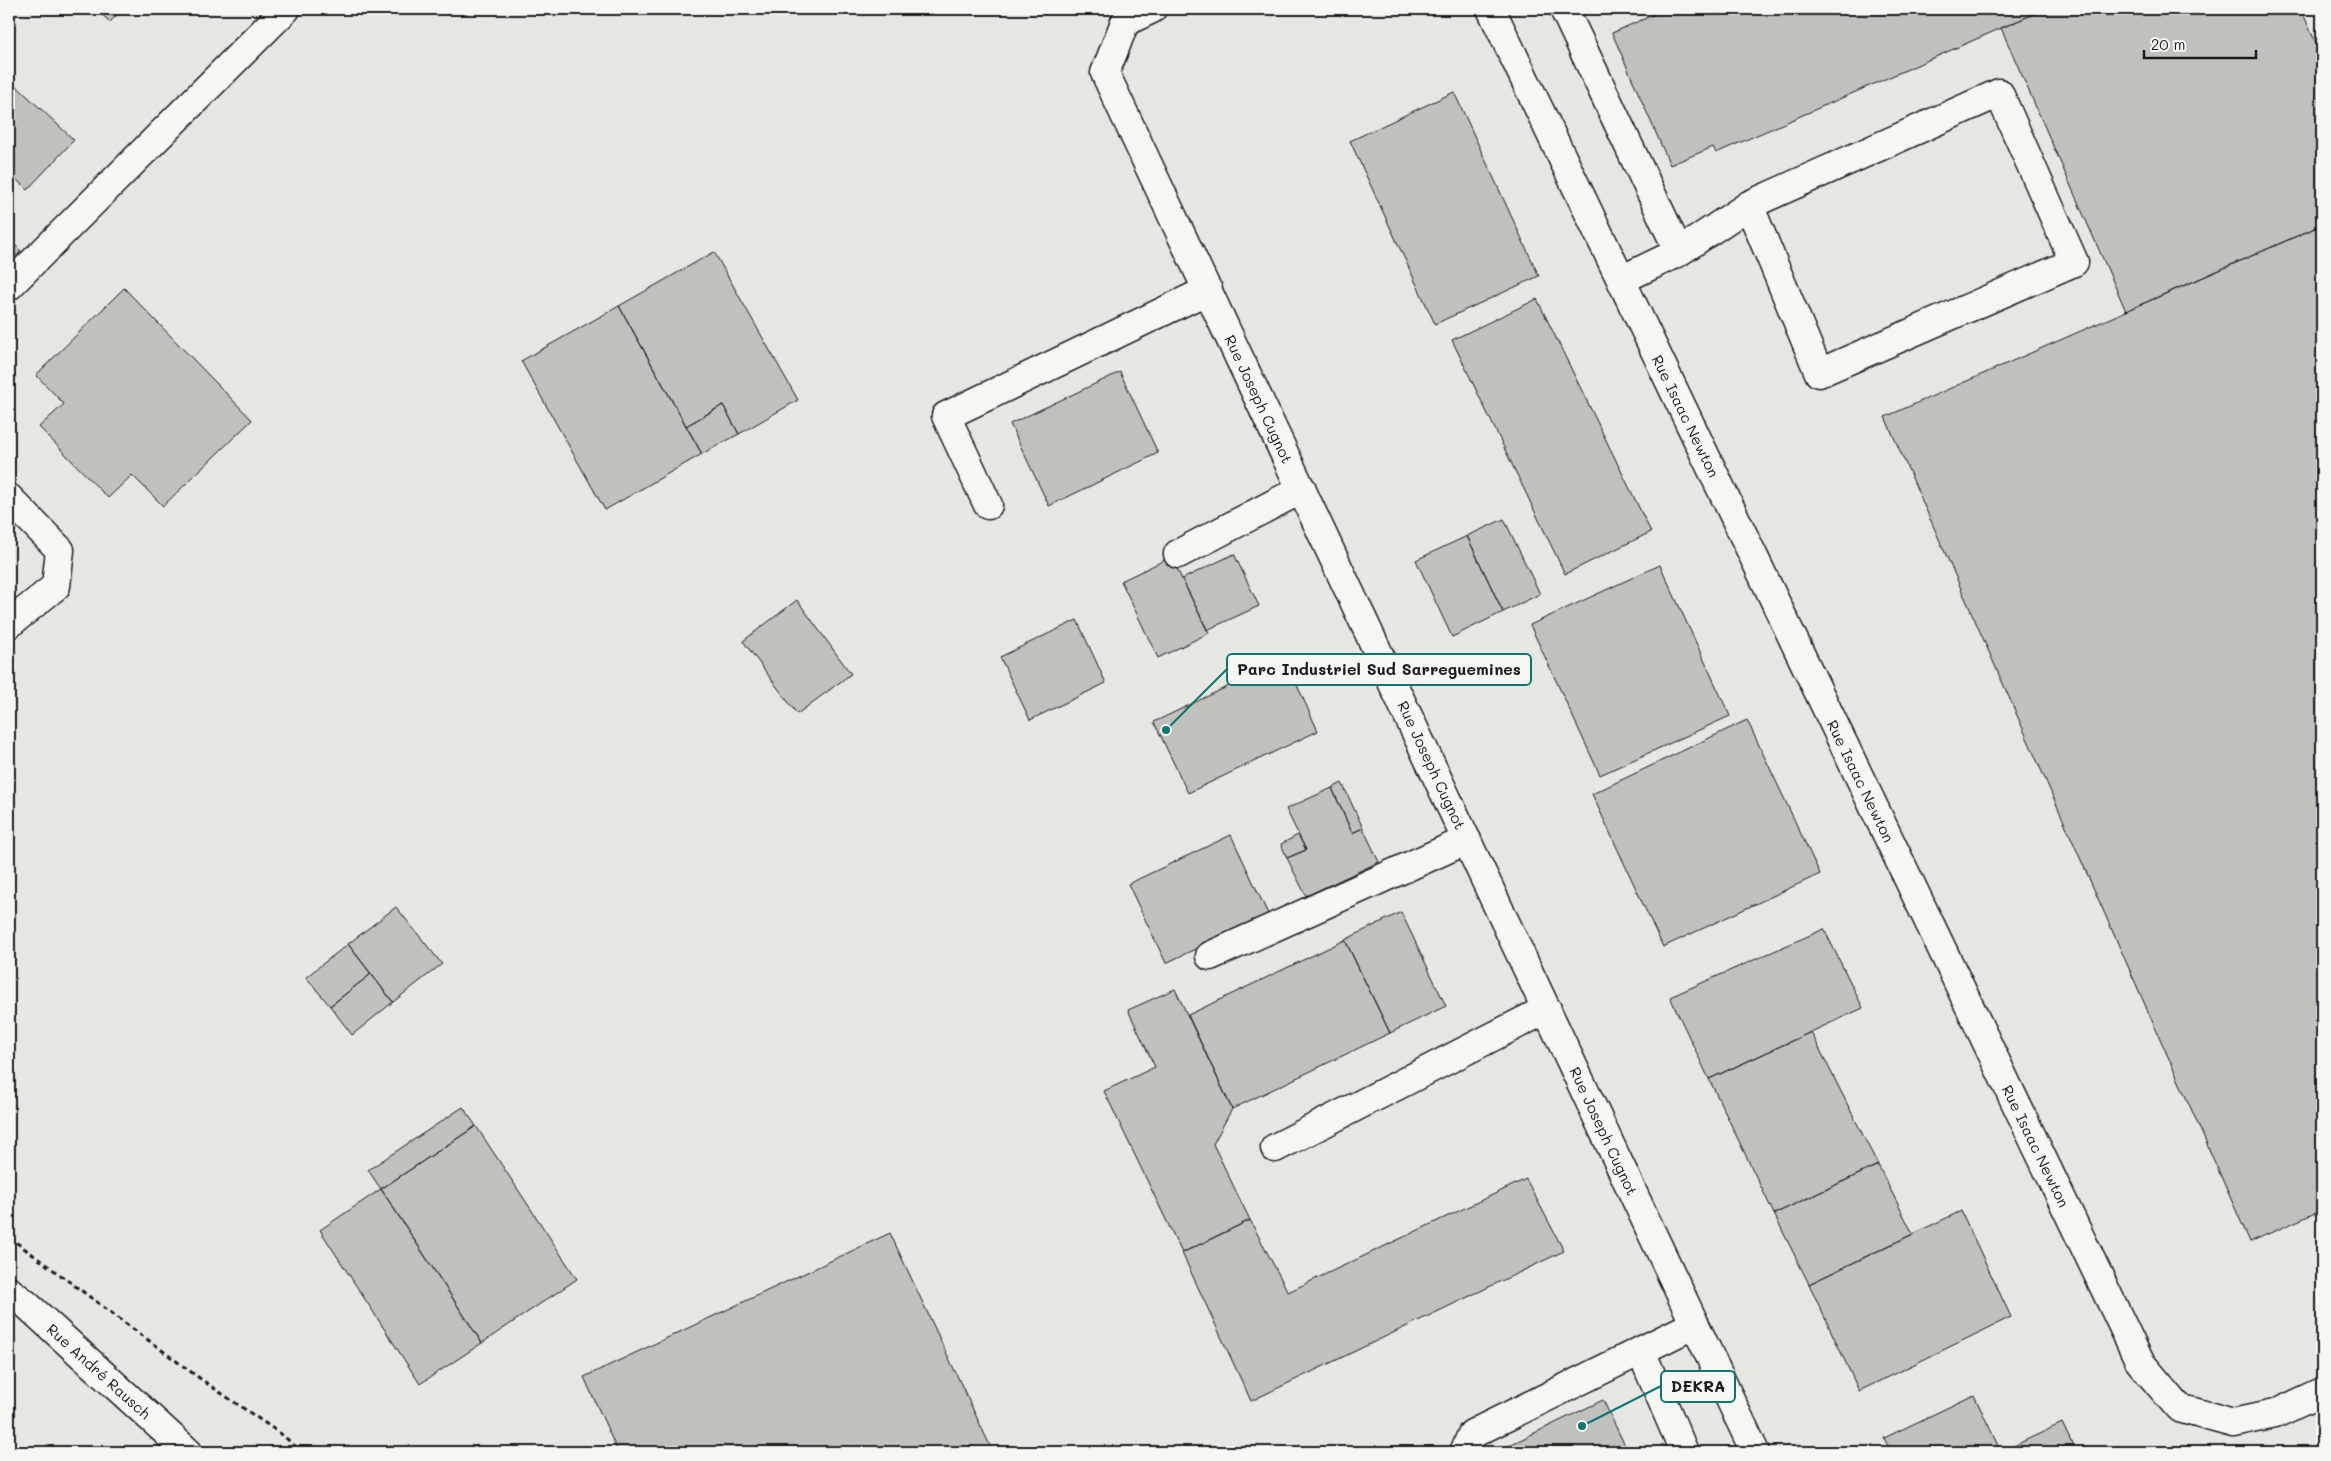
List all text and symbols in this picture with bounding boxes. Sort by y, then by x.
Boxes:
scale bar [2144,28,2256,60]
text: 20 m [2151,34,2185,54]
street label: Rue Joseph Cugnot [1220,332,1298,466]
street label: Rue Isaac Newton [1648,351,1724,481]
callout: Parc Industriel Sud Sarreguemines [1227,654,1531,685]
text: Parc Industriel Sud Sarreguemines [1237,658,1521,679]
street label: Rue Joseph Cugnot [1393,698,1471,832]
street label: Rue Isaac Newton [1823,716,1899,846]
street label: Rue Joseph Cugnot [1565,1064,1643,1198]
street label: Rue Isaac Newton [1998,1081,2074,1211]
street label: Rue André Rausch [43,1319,155,1423]
callout: DEKRA [1661,1371,1735,1402]
text: DEKRA [1671,1375,1725,1396]

